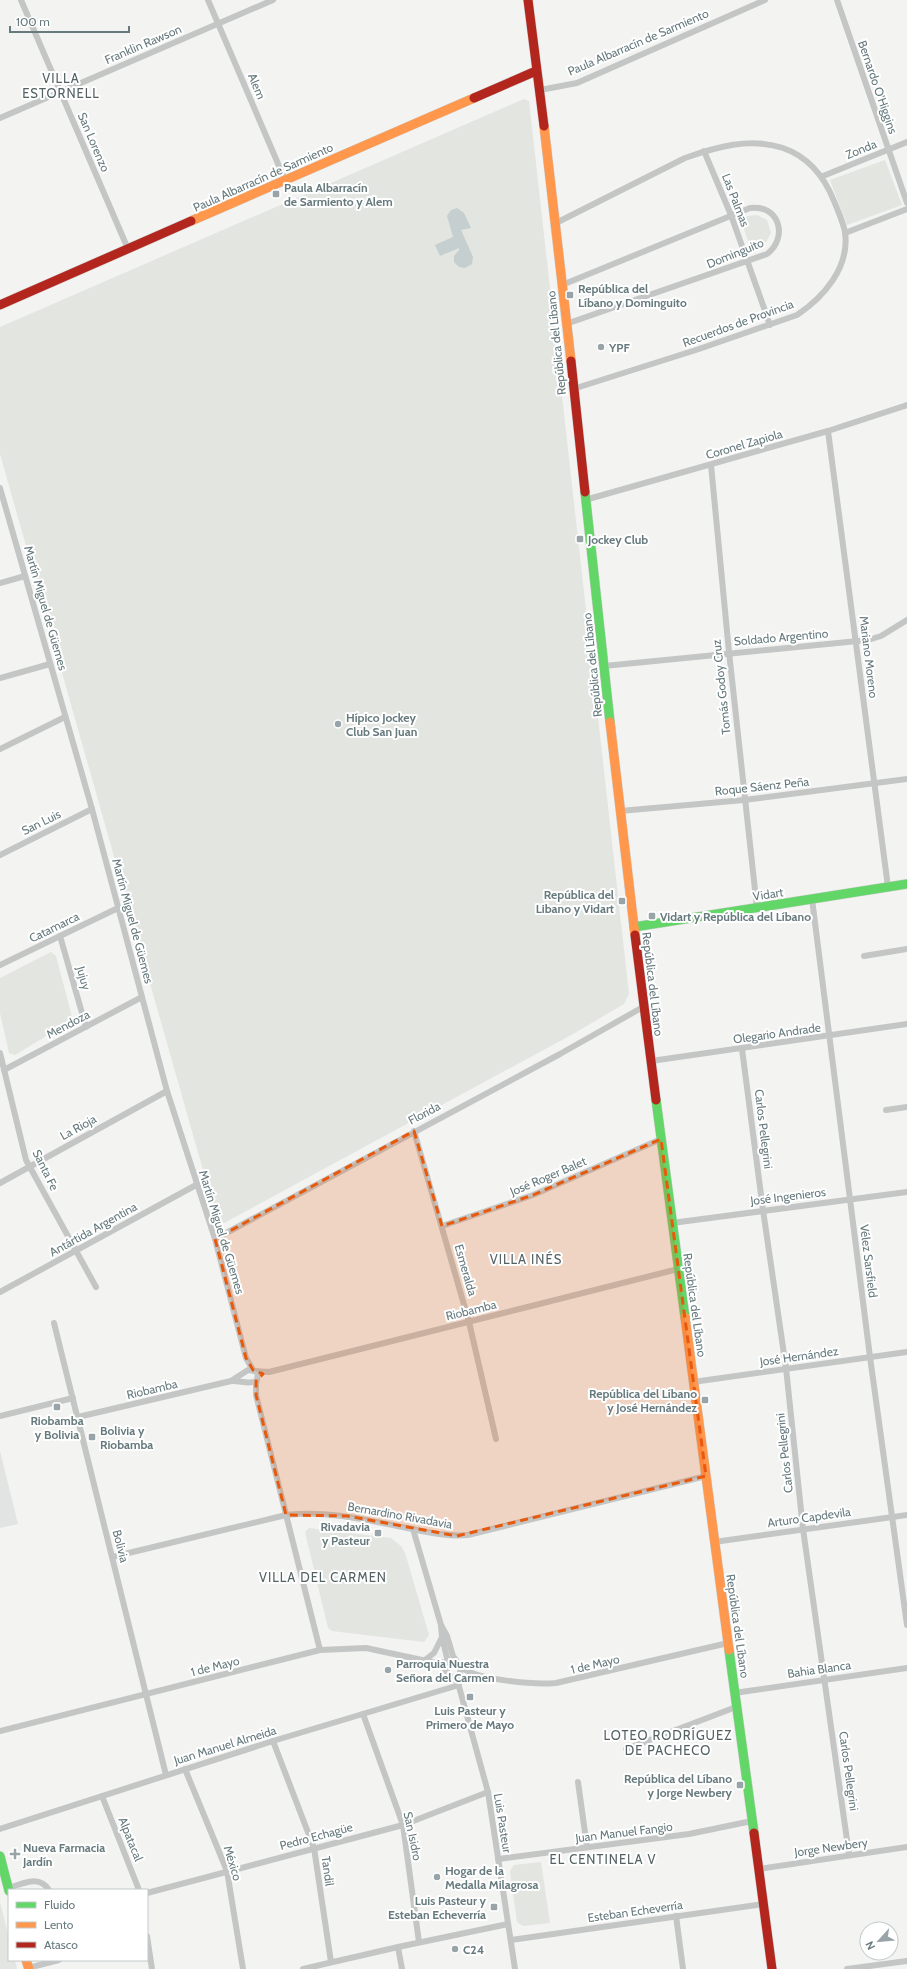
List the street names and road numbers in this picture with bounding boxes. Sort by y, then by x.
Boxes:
street label: Paula Albarracín de Sarmiento [565,5,711,79]
street label: Franklin Rawson [102,21,184,67]
street label: Bernardo O'Higgins [855,38,901,136]
street label: Alem [245,71,269,101]
street label: San Lorenzo [75,110,113,174]
street label: Zonda [843,136,879,162]
street label: Paula Albarracín de Sarmiento [191,139,336,215]
street label: Las Palmas [719,171,753,229]
street label: Dominguito [704,235,766,271]
street label: República del Líbano [543,290,569,396]
street label: Recuerdos de Provincia [681,296,796,350]
street label: Coronel Zapiola [704,426,784,462]
street label: Martín Miguel de Güemes [21,544,71,672]
street label: República del Líbano [579,612,605,718]
street label: Mariano Moreno [857,615,882,699]
street label: Soldado Argentino [733,625,829,649]
street label: Tomás Godoy Cruz [709,638,733,735]
street label: Roque Sáenz Peña [714,774,810,798]
street label: San Luis [19,806,63,838]
street label: Martín Miguel de Güemes [109,857,157,985]
street label: Vidart [752,884,784,904]
street label: Catamarca [26,908,82,946]
street label: República del Líbano [639,931,667,1037]
street label: Jujuy [73,963,95,992]
street label: Mendoza [44,1006,92,1042]
street label: Olegario Andrade [732,1019,822,1047]
street label: Carlos Pellegrini [752,1088,776,1170]
street label: Florida [405,1098,443,1128]
street label: La Rioja [57,1111,99,1143]
street label: Santa Fe [30,1147,62,1193]
street label: José Roger Balet [507,1153,588,1199]
street label: Martín Miguel de Güemes [196,1168,248,1296]
street label: José Ingenieros [749,1184,827,1208]
street label: Antártida Argentina [46,1199,140,1259]
street label: Vélez Sarsfield [857,1224,881,1298]
street label: Esmeralda [452,1243,481,1298]
street label: República del Líbano [680,1252,710,1358]
street label: Riobamba [444,1296,498,1324]
street label: José Hernández [758,1343,840,1369]
street label: Riobamba [125,1376,179,1402]
street label: Carlos Pellegrini [772,1412,796,1494]
street label: Bernardino Rivadavia [346,1498,454,1532]
street label: Arturo Capdevila [766,1504,852,1530]
street label: Bolivia [110,1528,132,1564]
street label: República del Líbano [723,1573,753,1679]
street label: 1 de Mayo [569,1651,621,1677]
street label: 1 de Mayo [189,1653,241,1679]
street label: Bahia Blanca [786,1657,852,1681]
street label: Juan Manuel Almeida [171,1722,278,1768]
street label: Carlos Pellegrini [836,1730,862,1812]
street label: Luis Pasteur [491,1792,515,1854]
street label: San Isidro [401,1810,426,1862]
street label: Alpatacal [115,1815,147,1863]
street label: Pedro Echagüe [278,1819,354,1853]
street label: Juan Manuel Fangio [574,1819,674,1846]
street label: Jorge Newbery [792,1834,869,1860]
street label: México [221,1844,246,1883]
street label: Tandil [318,1855,338,1887]
street label: Esteban Echeverría [586,1897,684,1925]

